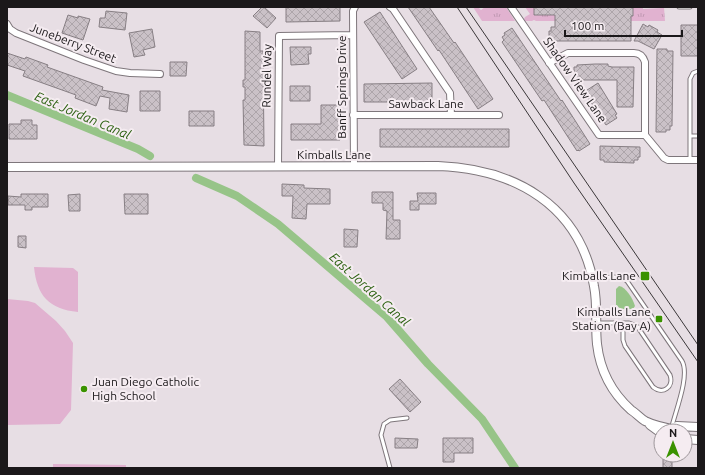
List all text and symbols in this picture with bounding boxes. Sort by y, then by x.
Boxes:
scale bar [565,12,682,38]
text: 100 m [571,19,604,32]
street label: Juneberry Street [28,20,118,65]
street label: Banff Springs Drive [335,35,348,139]
street label: Shadow View Lane [541,35,610,125]
street label: Rundel Way [259,44,274,108]
water label: East Jordan Canal [33,88,133,142]
street label: Sawback Lane [388,97,464,110]
street label: Kimballs Lane [297,148,371,161]
water label: East Jordan Canal [327,249,413,329]
place label: Kimballs Lane [562,269,636,282]
marker: Kimballs Lane [639,270,651,282]
place label: Kimballs Lane Station (Bay A) [572,305,651,333]
marker: Kimballs Lane Station (Bay A) [654,314,664,324]
place label: Juan Diego Catholic High School [92,375,199,402]
marker: Juan Diego Catholic High School [79,384,89,394]
north arrow [653,423,693,463]
text: N [669,427,677,439]

